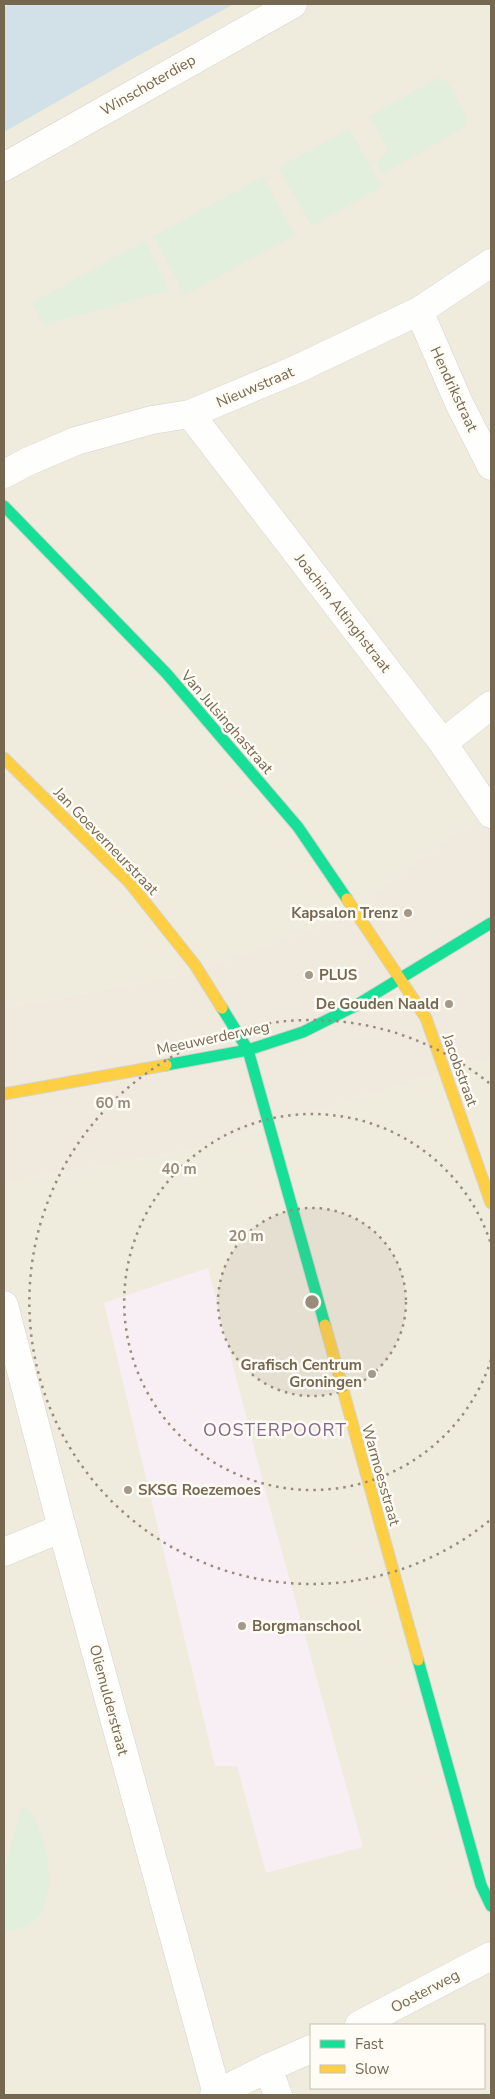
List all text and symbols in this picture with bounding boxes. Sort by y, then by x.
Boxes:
street label: Winschoterdiep [97,50,199,120]
street label: Hendrikstraat [426,343,483,435]
street label: Nieuwstraat [213,361,297,412]
street label: Joachim Altinghstraat [290,549,396,677]
street label: Van Julsinghastraat [176,665,278,778]
street label: Jan Goeverneurstraat [49,782,163,900]
place label: Kapsalon Trenz [291,903,398,923]
marker: Kapsalon Trenz [402,907,414,919]
place label: PLUS [319,965,357,985]
marker: PLUS [303,969,315,981]
place label: De Gouden Naald [316,994,439,1014]
marker: De Gouden Naald [443,998,455,1010]
street label: Meeuwerderweg [155,1016,271,1060]
street label: Jacobstraat [437,1030,483,1110]
text: 60 m [95,1093,131,1113]
text: 40 m [161,1159,197,1179]
text: 20 m [228,1226,264,1246]
centre of rings [303,1293,321,1311]
place label: Grafisch Centrum Groningen [241,1355,362,1392]
marker: Grafisch Centrum Groningen [366,1368,378,1380]
district label: OOSTERPOORT [203,1418,347,1442]
street label: Warmoesstraat [357,1422,405,1529]
place label: SKSG Roezemoes [138,1480,261,1500]
marker: SKSG Roezemoes [122,1484,134,1496]
place label: Borgmanschool [252,1616,361,1636]
marker: Borgmanschool [236,1620,248,1632]
street label: Oliemulderstraat [85,1642,134,1758]
street label: Oosterweg [387,1965,463,2017]
legend [310,2024,485,2089]
text: Fast [355,2034,384,2054]
text: Slow [355,2059,390,2079]

